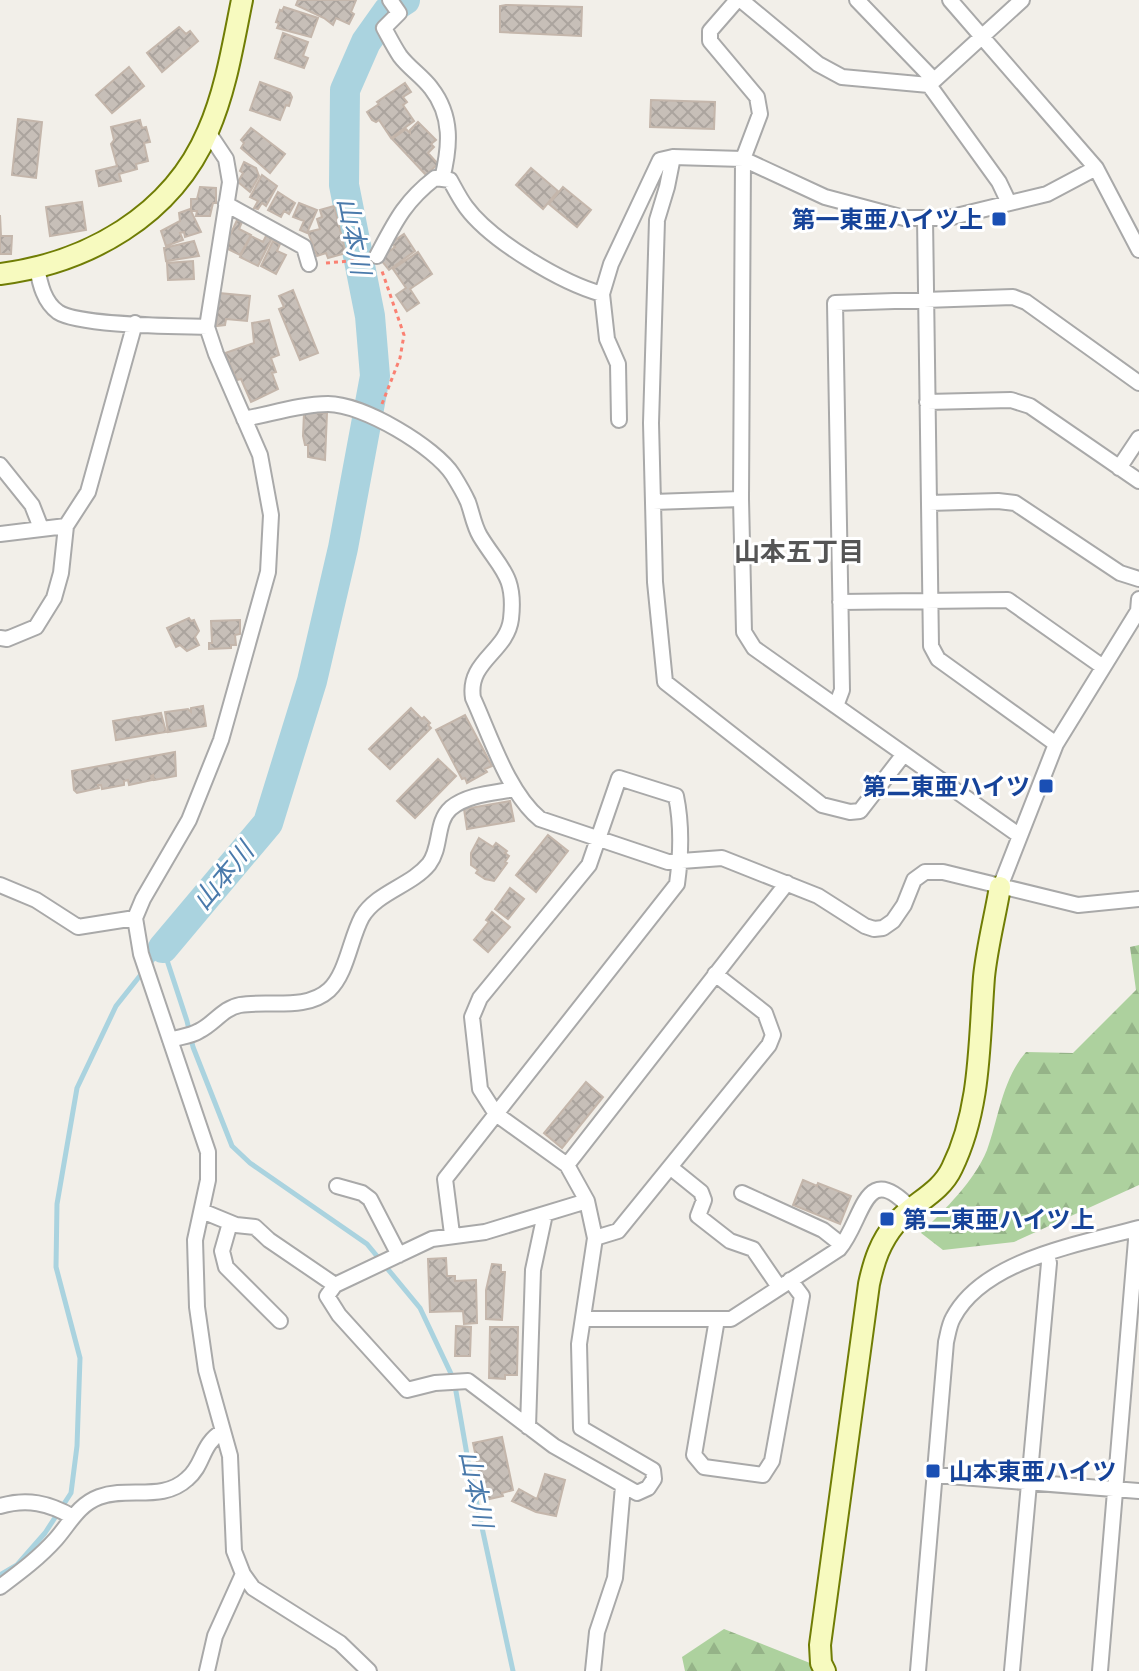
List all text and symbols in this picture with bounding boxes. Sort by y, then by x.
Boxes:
water label: 山本川 [332,195,377,280]
place label: 第一東亜ハイツ上 [791,206,983,233]
marker: 第一東亜ハイツ上 [990,210,1008,228]
district label: 山本五丁目 [734,537,864,567]
place label: 第二東亜ハイツ [862,773,1030,800]
marker: 第二東亜ハイツ [1037,777,1055,795]
water label: 山本川 [186,834,261,916]
place label: 第二東亜ハイツ上 [903,1206,1095,1233]
marker: 第二東亜ハイツ上 [878,1210,896,1228]
water label: 山本川 [454,1448,499,1533]
place label: 山本東亜ハイツ [949,1458,1117,1485]
marker: 山本東亜ハイツ [924,1462,942,1480]

